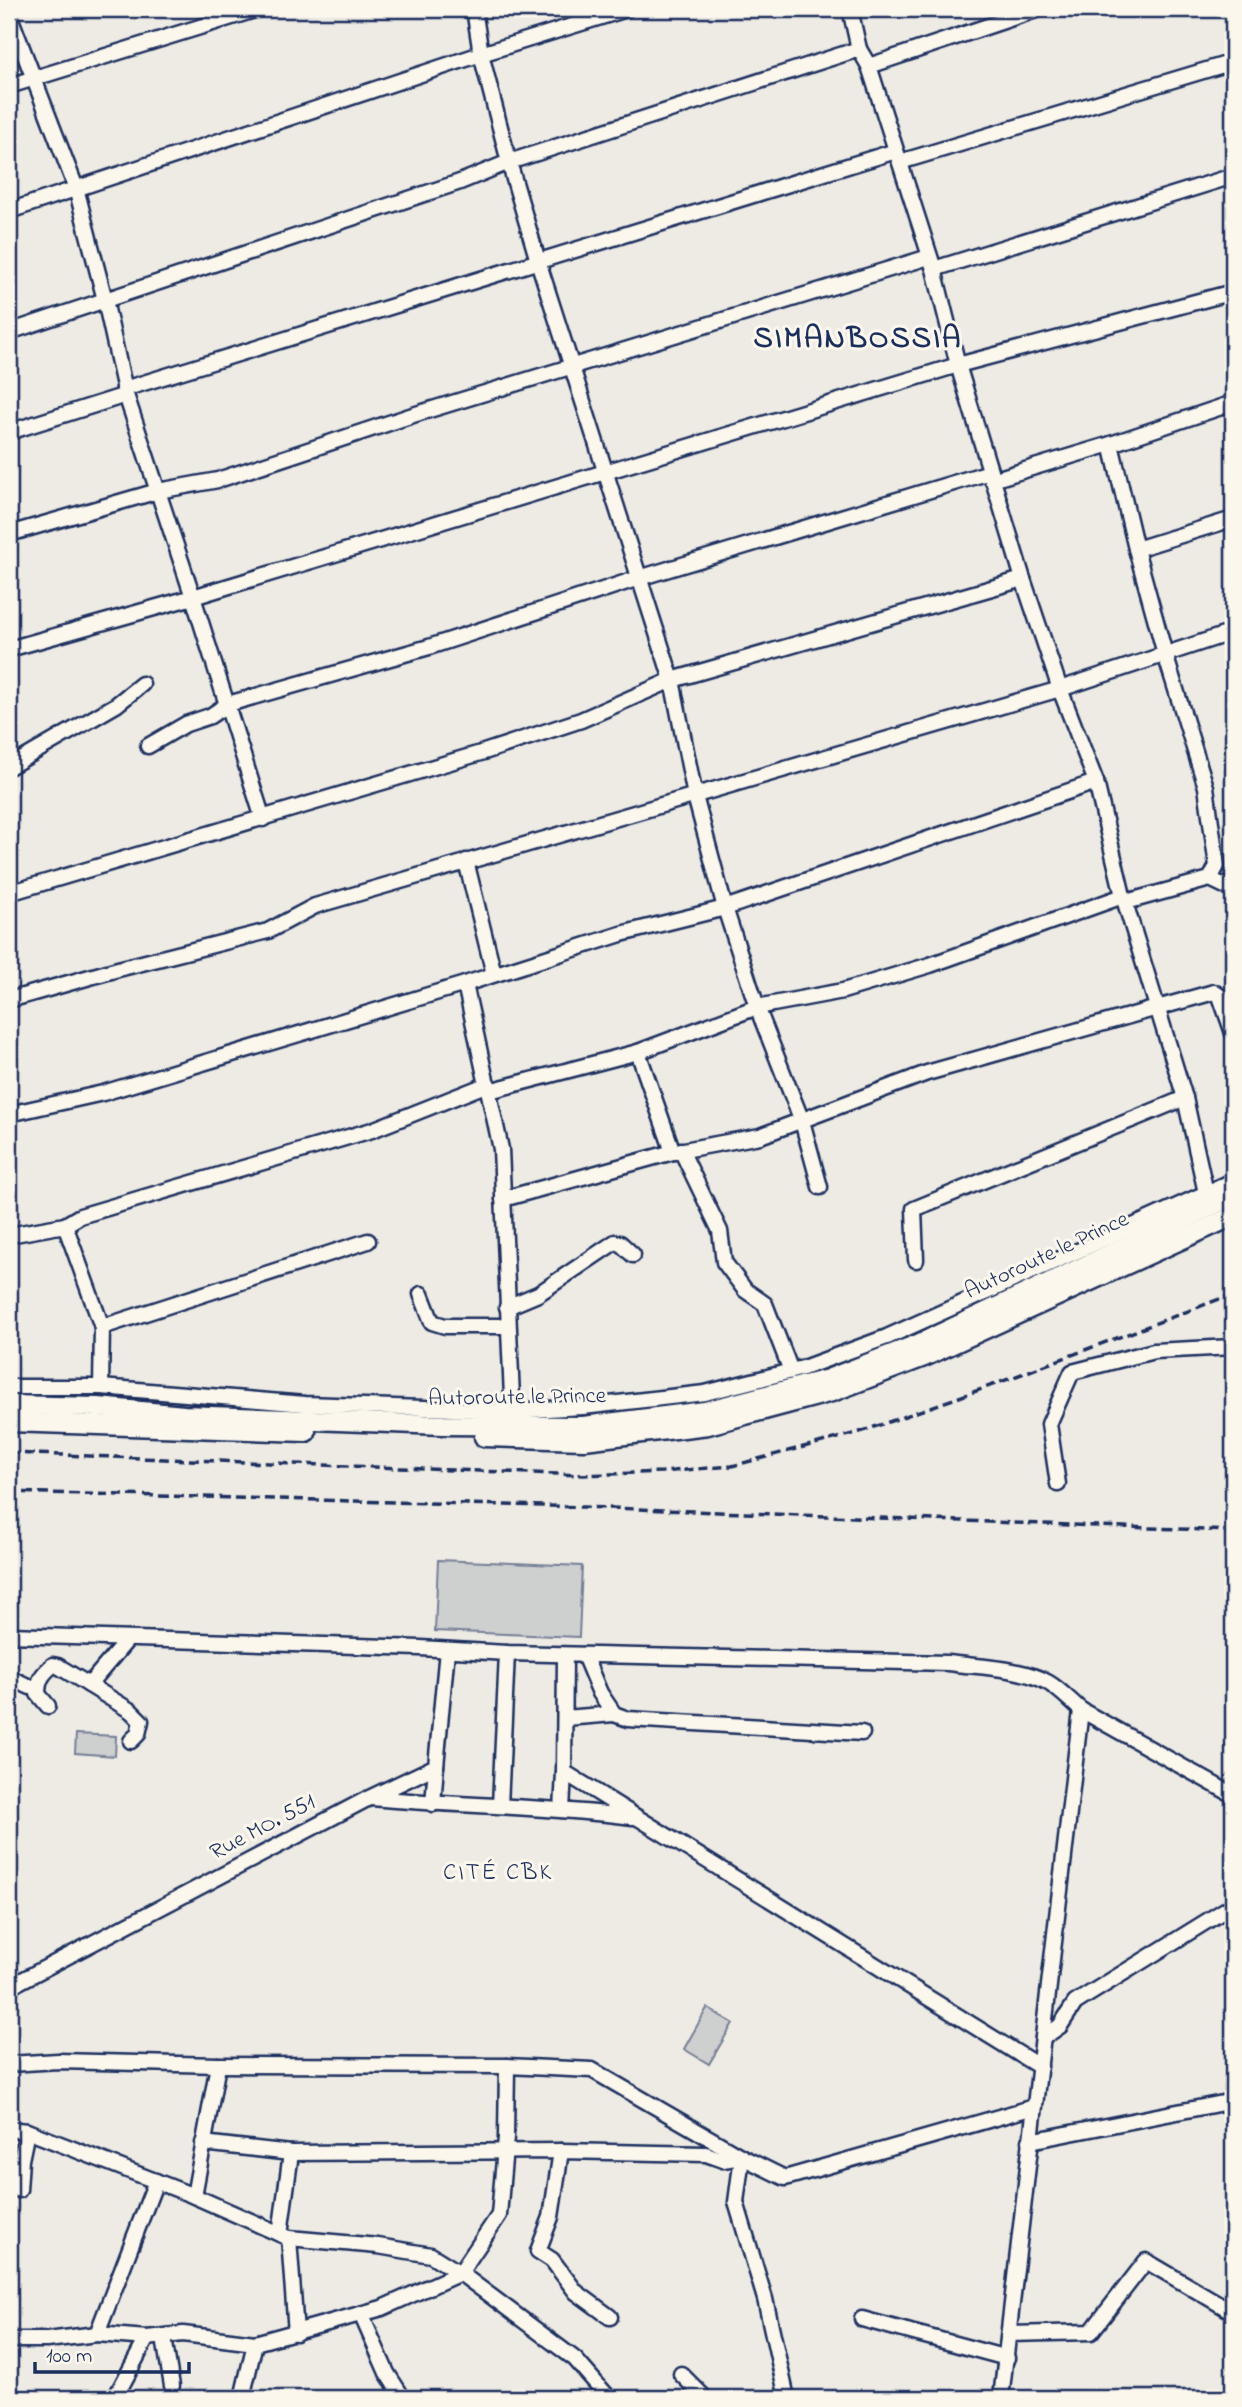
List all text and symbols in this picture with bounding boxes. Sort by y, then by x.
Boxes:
district label: SIMANBOSSIA [753,318,963,362]
street label: Autoroute le Prince [959,1203,1135,1309]
street label: Autoroute le Prince [428,1380,607,1416]
street label: Rue MO. 551 [204,1786,322,1870]
district label: CITÉ CBK [443,1856,553,1891]
scale bar [35,2330,189,2374]
text: 100 m [46,2342,92,2372]

